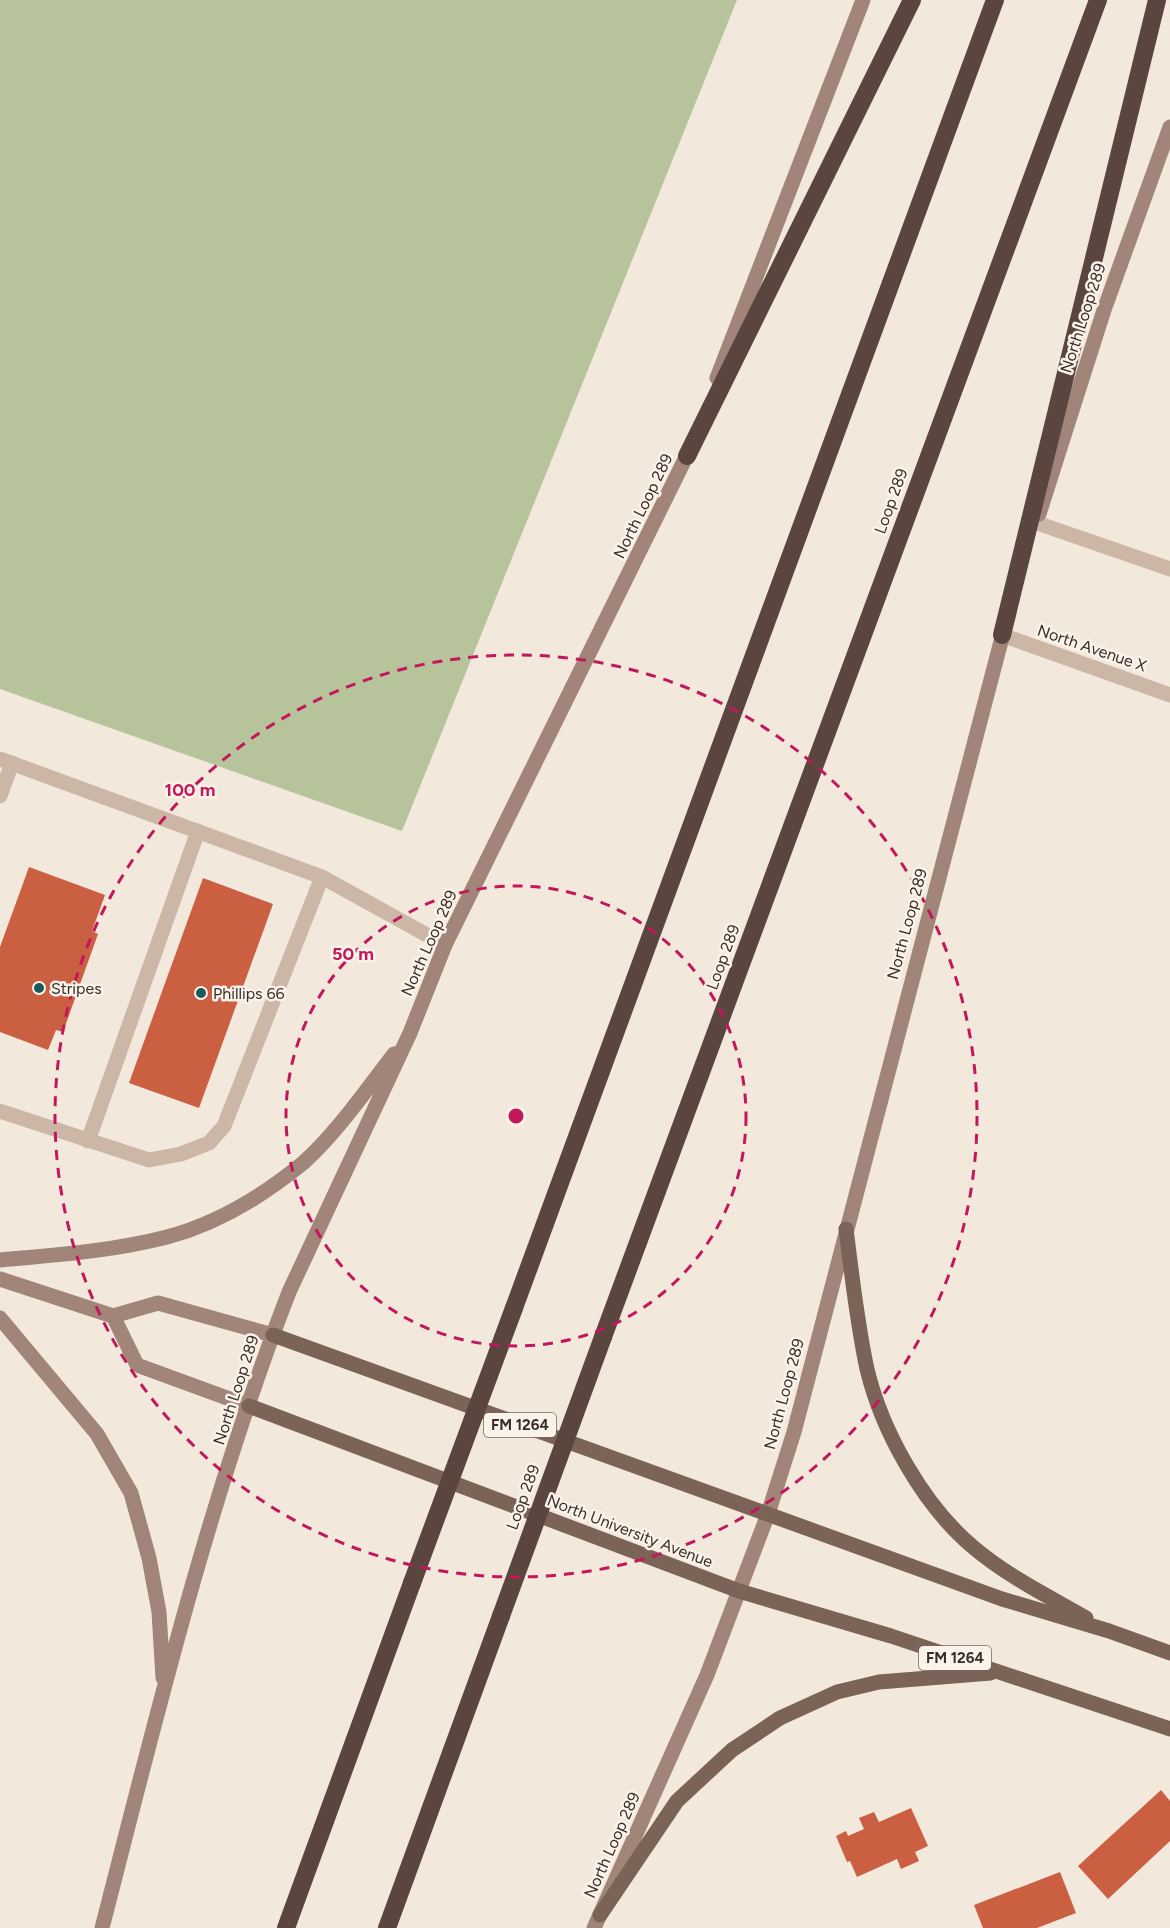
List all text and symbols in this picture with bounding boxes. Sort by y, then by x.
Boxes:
street label: North Loop 289 [1056,261,1110,375]
street label: North Loop 289 [609,451,677,561]
street label: Loop 289 [870,466,912,536]
street label: North Avenue X [1035,620,1149,676]
text: 100 m [165,779,215,801]
street label: North Loop 289 [883,866,931,982]
street label: North Loop 289 [397,887,461,999]
street label: Loop 289 [702,922,744,992]
text: 50 m [332,943,374,965]
place label: Stripes [51,979,102,998]
marker: Stripes [32,981,46,995]
place label: Phillips 66 [213,984,285,1003]
marker: Phillips 66 [194,986,208,1000]
centre of rings [506,1106,526,1126]
street label: North Loop 289 [209,1333,263,1447]
street label: North Loop 289 [760,1336,808,1452]
road number: FM 1264 [484,1413,556,1437]
street label: Loop 289 [502,1462,544,1532]
street label: North University Avenue [544,1491,716,1571]
road number: FM 1264 [919,1646,991,1670]
street label: North Loop 289 [580,1789,644,1901]

